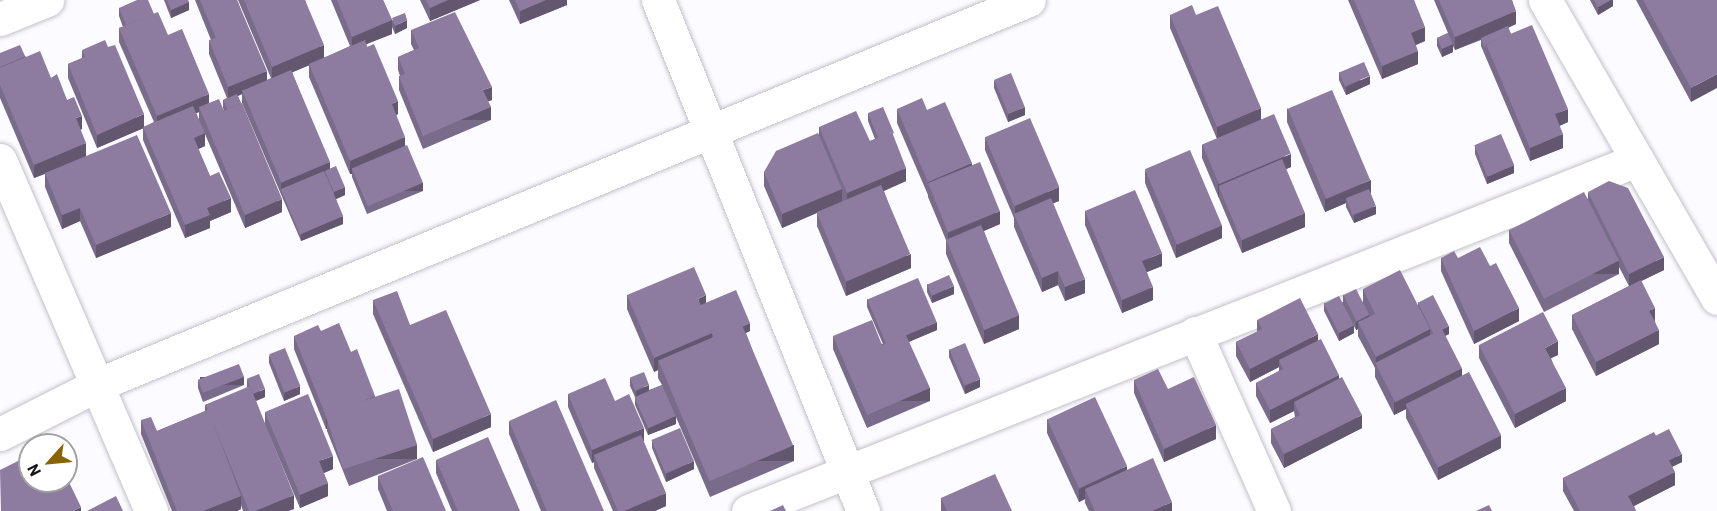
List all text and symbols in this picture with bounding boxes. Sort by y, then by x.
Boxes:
north arrow [18,433,78,493]
text: N [22,461,44,480]

